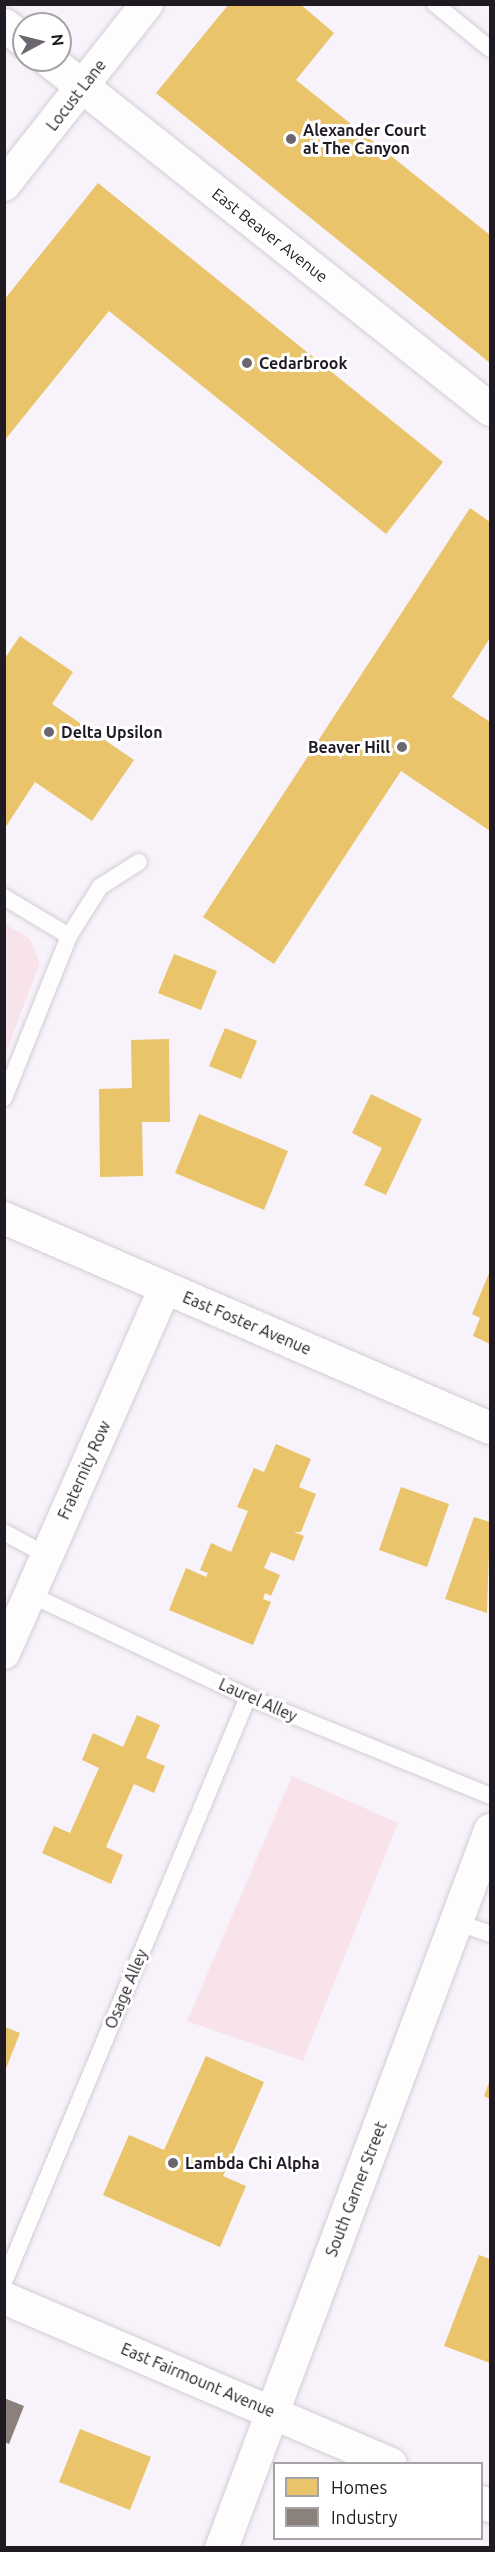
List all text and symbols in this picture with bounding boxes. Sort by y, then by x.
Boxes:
north arrow [12,12,72,72]
text: N [48,33,68,47]
street label: Locust Lane [42,55,110,135]
place label: Alexander Court at The Canyon [303,120,426,158]
marker: Alexander Court at The Canyon [284,132,298,146]
street label: East Beaver Avenue [208,184,332,286]
place label: Cedarbrook [259,353,347,373]
marker: Cedarbrook [240,356,254,370]
place label: Delta Upsilon [61,722,162,742]
marker: Delta Upsilon [42,725,56,739]
place label: Beaver Hill [308,737,390,757]
marker: Beaver Hill [395,740,409,754]
street label: East Foster Avenue [180,1287,314,1359]
street label: Fraternity Row [54,1418,114,1522]
street label: Laurel Alley [216,1674,300,1726]
street label: Osage Alley [101,1946,151,2032]
street label: South Garner Street [321,2119,391,2259]
place label: Lambda Chi Alpha [185,2153,320,2173]
marker: Lambda Chi Alpha [166,2156,180,2170]
street label: East Fairmount Avenue [118,2339,278,2421]
legend [273,2462,483,2540]
text: Homes [331,2477,387,2497]
text: Industry [331,2507,397,2527]

